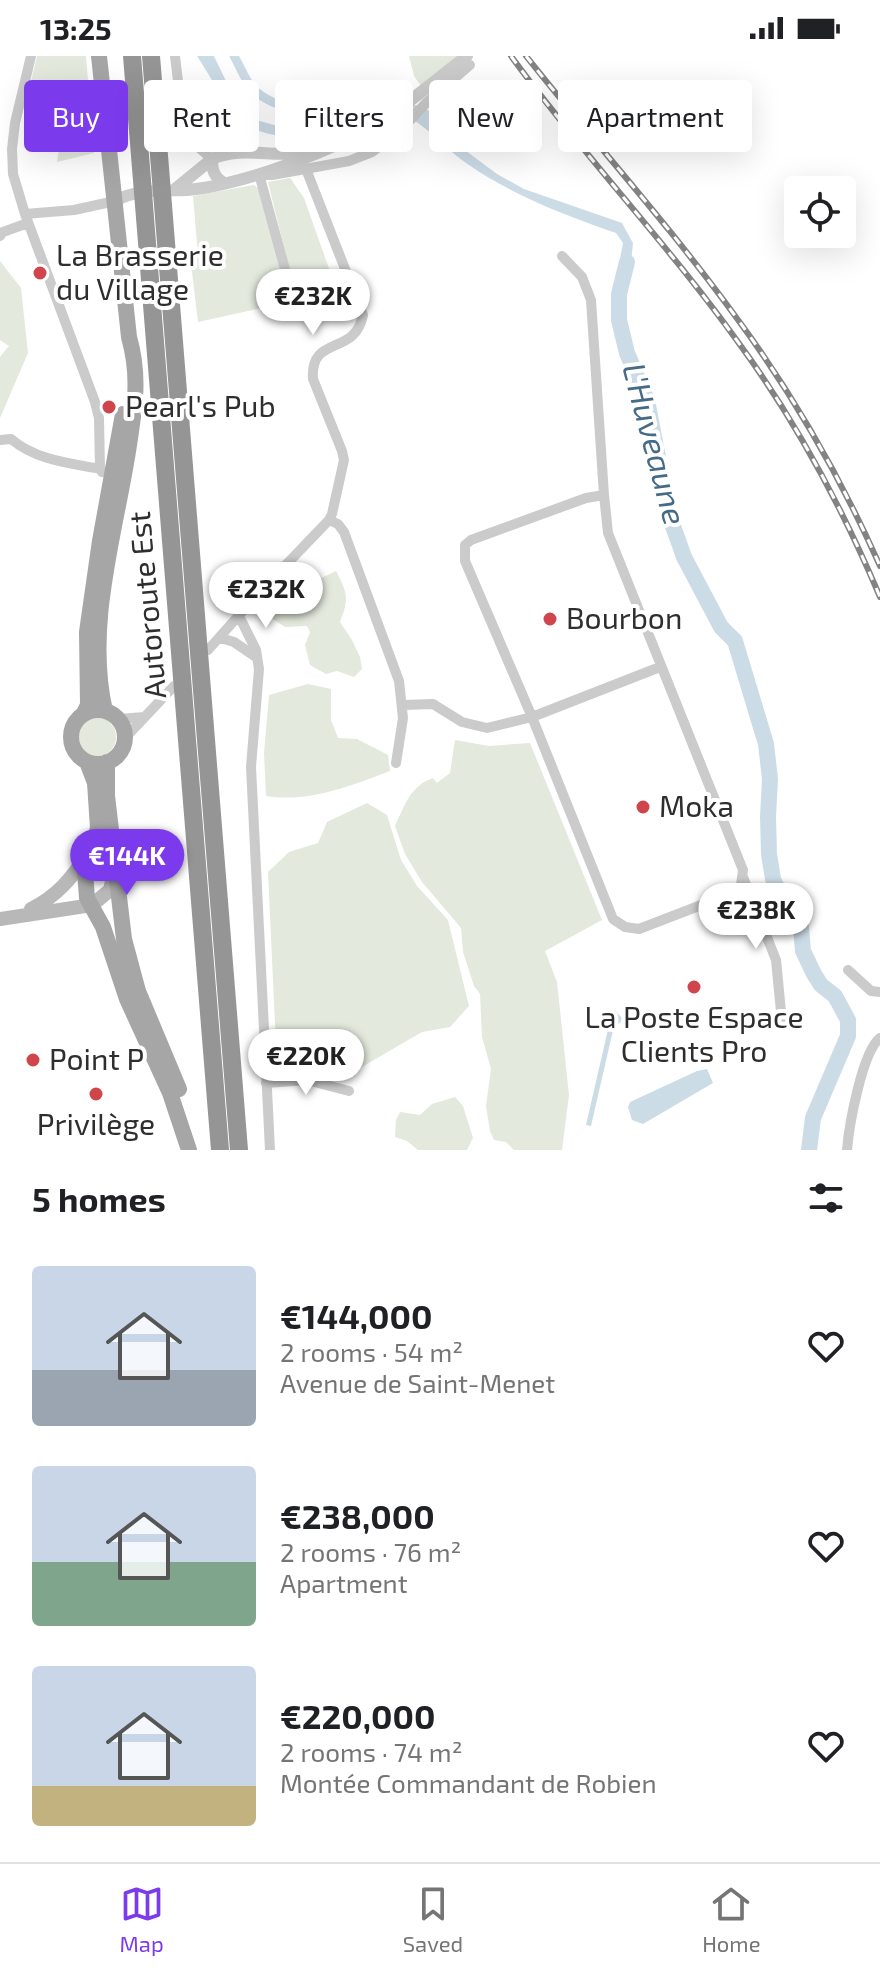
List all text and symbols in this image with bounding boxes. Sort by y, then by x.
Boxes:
text: 13:25 [40,10,112,46]
chip: Buy [24,80,128,152]
chip: Rent [144,80,259,152]
chip: Filters [275,80,413,152]
chip: New [429,80,542,152]
chip: Apartment [558,80,752,152]
map controls [784,176,856,248]
button: locate [784,176,856,248]
place label: La Brasserie du Village [56,236,224,306]
marker: La Brasserie du Village [31,264,49,282]
pin: €232K [257,269,369,337]
text: €232K [274,279,352,310]
water label: L'Huveaune [616,358,696,529]
place label: Pearl's Pub [125,387,276,423]
marker: Pearl's Pub [100,398,118,416]
street label: Autoroute Est [120,510,172,700]
pin: €232K [210,562,322,630]
text: €232K [227,572,305,603]
place label: Bourbon [566,599,682,635]
marker: Bourbon [541,610,559,628]
place label: Moka [659,787,734,823]
marker: Moka [634,798,652,816]
pin: €144K [71,829,183,897]
text: €144K [88,839,166,870]
pin: €238K [700,883,812,951]
text: €238K [716,893,796,924]
marker: La Poste Espace Clients Pro [685,978,703,996]
place label: La Poste Espace Clients Pro [584,998,804,1068]
pin: €220K [250,1029,362,1097]
text: €220K [266,1039,346,1070]
place label: Point P [49,1040,144,1076]
marker: Point P [24,1051,42,1069]
marker: Privilège [87,1085,105,1103]
place label: Privilège [37,1105,155,1141]
icon: filters [804,1176,848,1220]
text: 5 homes [32,1178,166,1219]
text: €144,000 [280,1295,432,1336]
icon: home [96,1298,192,1394]
icon: heart [804,1324,848,1368]
text: 2 rooms · 54 m² [280,1336,463,1367]
text: Avenue de Saint-Menet [280,1367,555,1398]
text: €238,000 [280,1495,435,1536]
icon: home [96,1498,192,1594]
icon: heart [804,1524,848,1568]
text: 2 rooms · 76 m² [280,1536,461,1567]
text: Apartment [280,1567,408,1598]
text: €220,000 [280,1695,435,1736]
icon: home [96,1698,192,1794]
icon: heart [804,1724,848,1768]
text: 2 rooms · 74 m² [280,1736,462,1767]
text: Montée Commandant de Robien [280,1767,657,1798]
tab: Map [120,1882,164,1956]
tab: Saved [403,1882,463,1956]
tab: Home [702,1882,760,1956]

